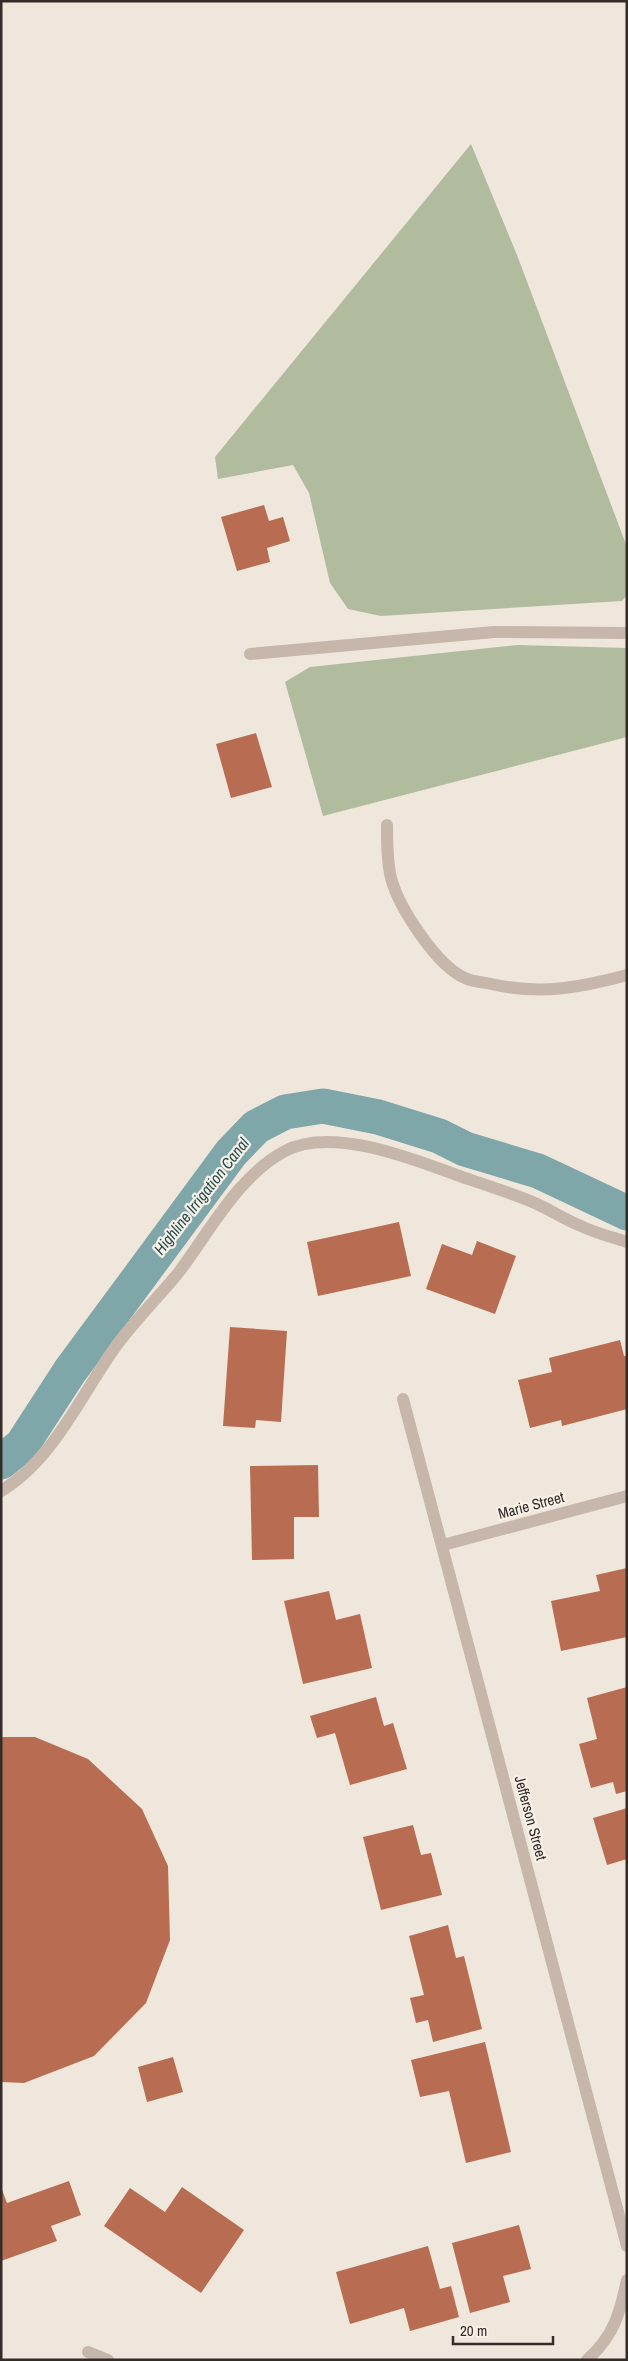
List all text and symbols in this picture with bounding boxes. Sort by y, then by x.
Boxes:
water label: Highline Irrigation Canal [148,1132,254,1259]
street label: Marie Street [496,1486,567,1524]
street label: Jefferson Street [510,1773,553,1863]
scale bar [453,2314,553,2346]
text: 20 m [460,2320,487,2341]

